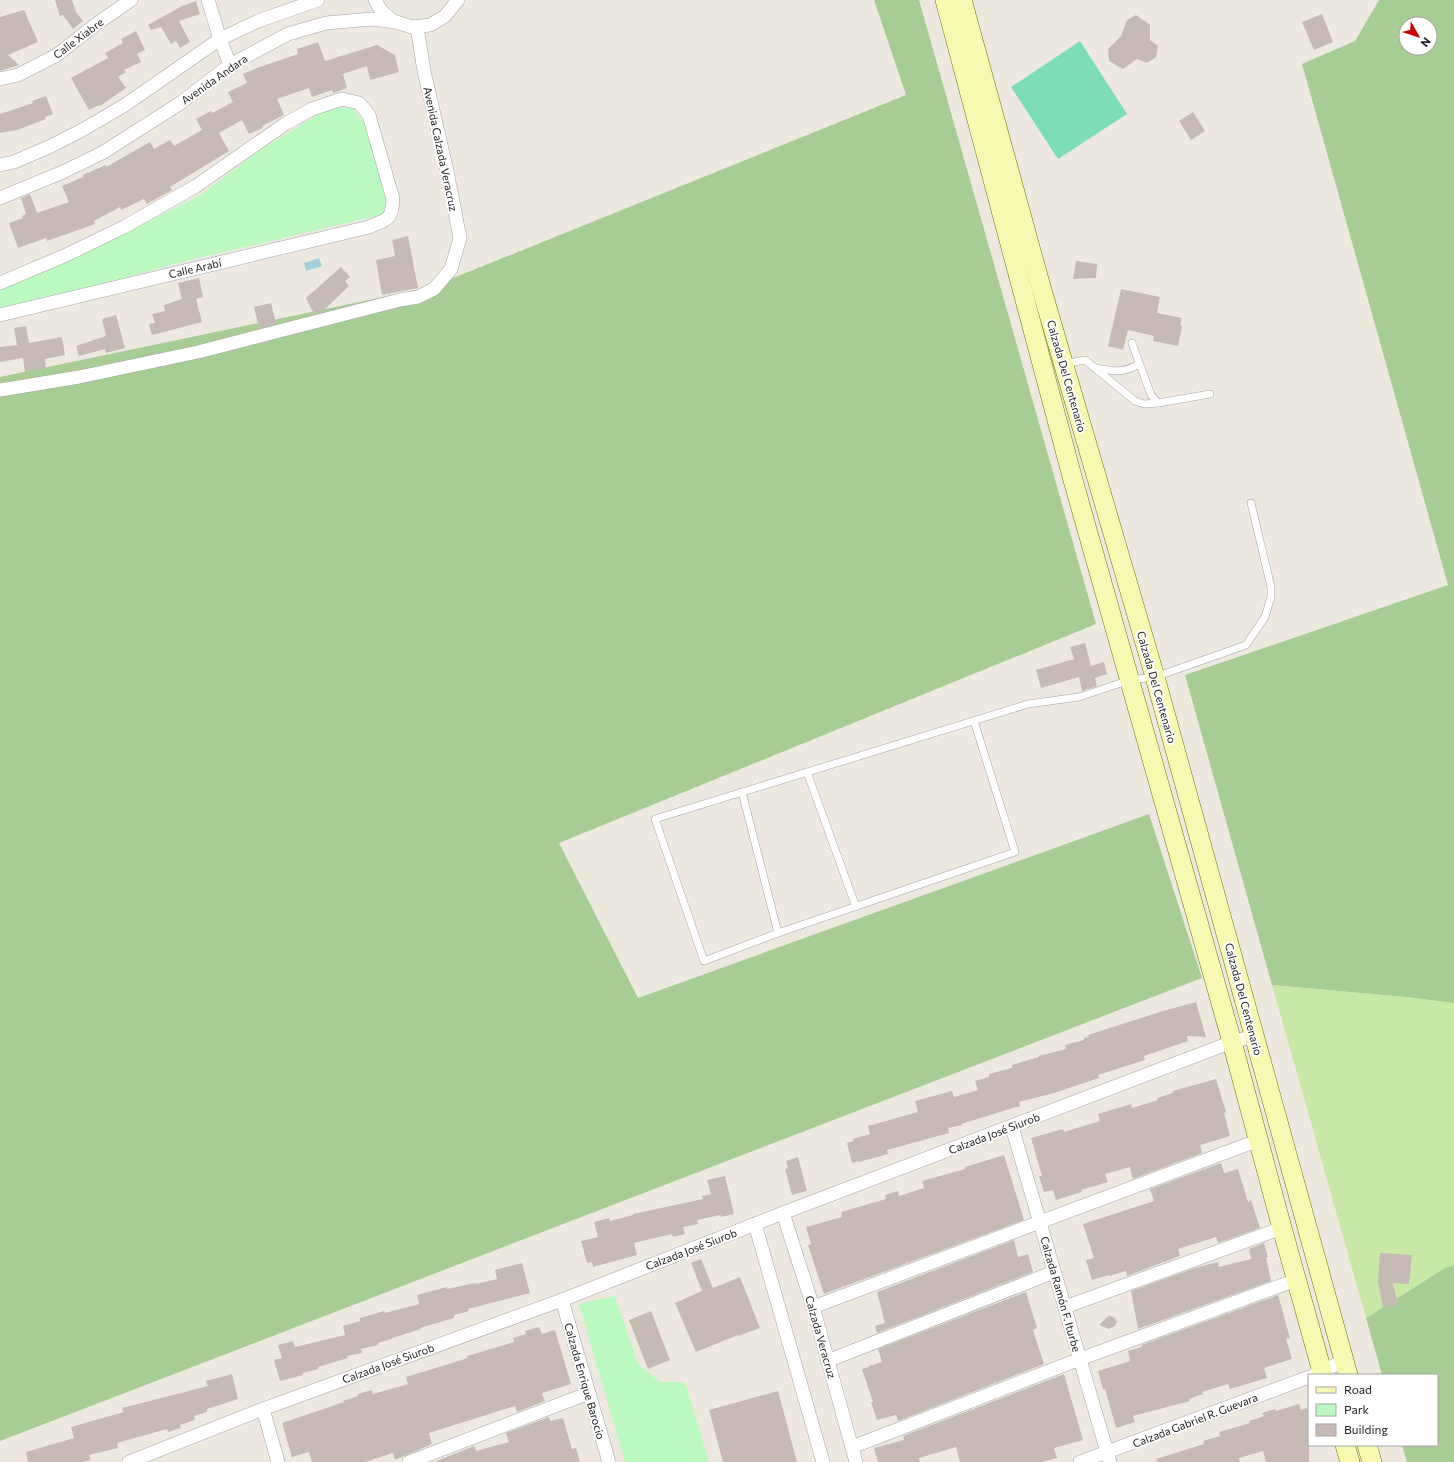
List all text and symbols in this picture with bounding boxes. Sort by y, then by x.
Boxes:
street label: Calle Xiabre [50,15,106,61]
north arrow [1398,16,1438,56]
text: N [1419,35,1434,50]
street label: Avenida Andara [178,51,250,107]
street label: Avenida Calzada Veracruz [421,85,461,213]
street label: Calle Arabí [167,255,224,280]
street label: Calzada Del Centenario [1045,318,1089,434]
street label: Calzada Del Centenario [1135,629,1179,745]
street label: Calzada Del Centenario [1223,941,1265,1057]
street label: Calzada José Siurob [946,1110,1042,1157]
street label: Calzada José Siurob [643,1226,739,1273]
street label: Calzada Ramón F. Iturbe [1038,1235,1084,1354]
street label: Calzada Veracruz [803,1294,839,1380]
street label: Calzada Enrique Barocio [562,1321,608,1441]
street label: Calzada José Siurob [340,1340,436,1387]
legend [1308,1374,1438,1446]
text: Road [1344,1382,1372,1396]
street label: Calzada Gabriel R. Guevara [1131,1390,1259,1450]
text: Park [1344,1402,1370,1416]
text: Building [1344,1422,1388,1436]

